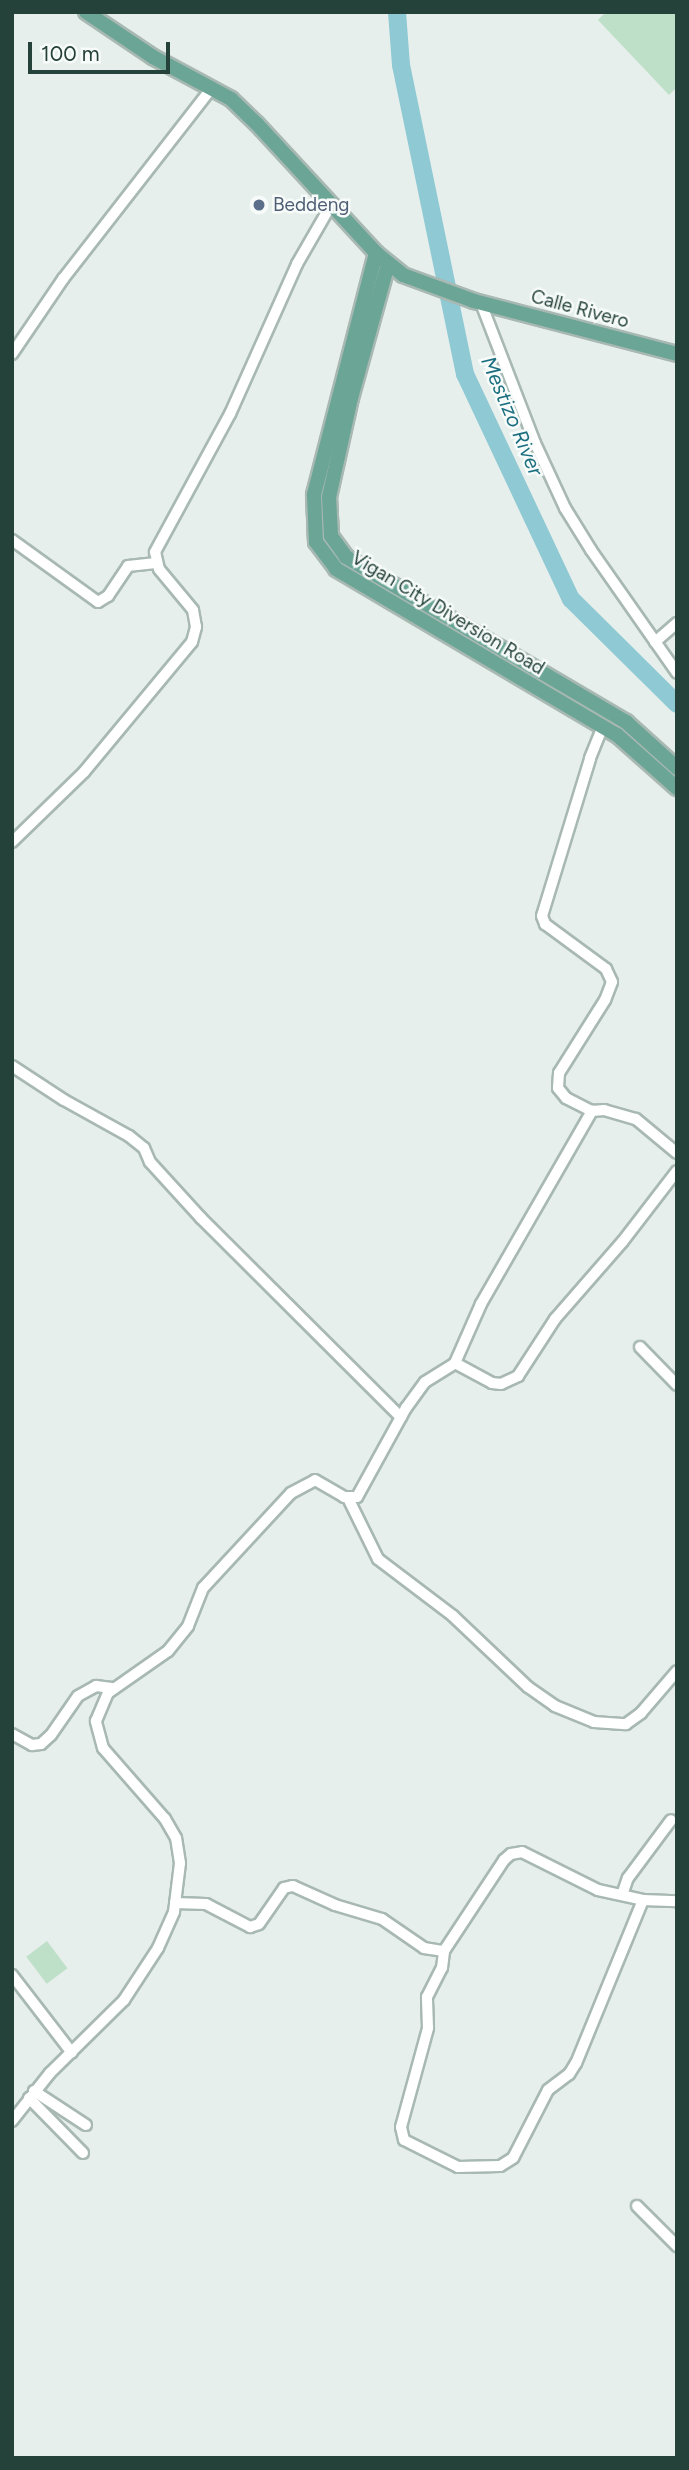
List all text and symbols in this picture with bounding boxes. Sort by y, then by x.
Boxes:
scale bar [32,28,173,72]
text: 100 m [41,41,100,66]
place label: Beddeng [273,194,349,216]
marker: Beddeng [251,197,267,213]
street label: Calle Rivero [528,285,632,333]
water label: Mestizo River [476,353,548,479]
street label: Vigan City Diversion Road [347,546,549,680]

